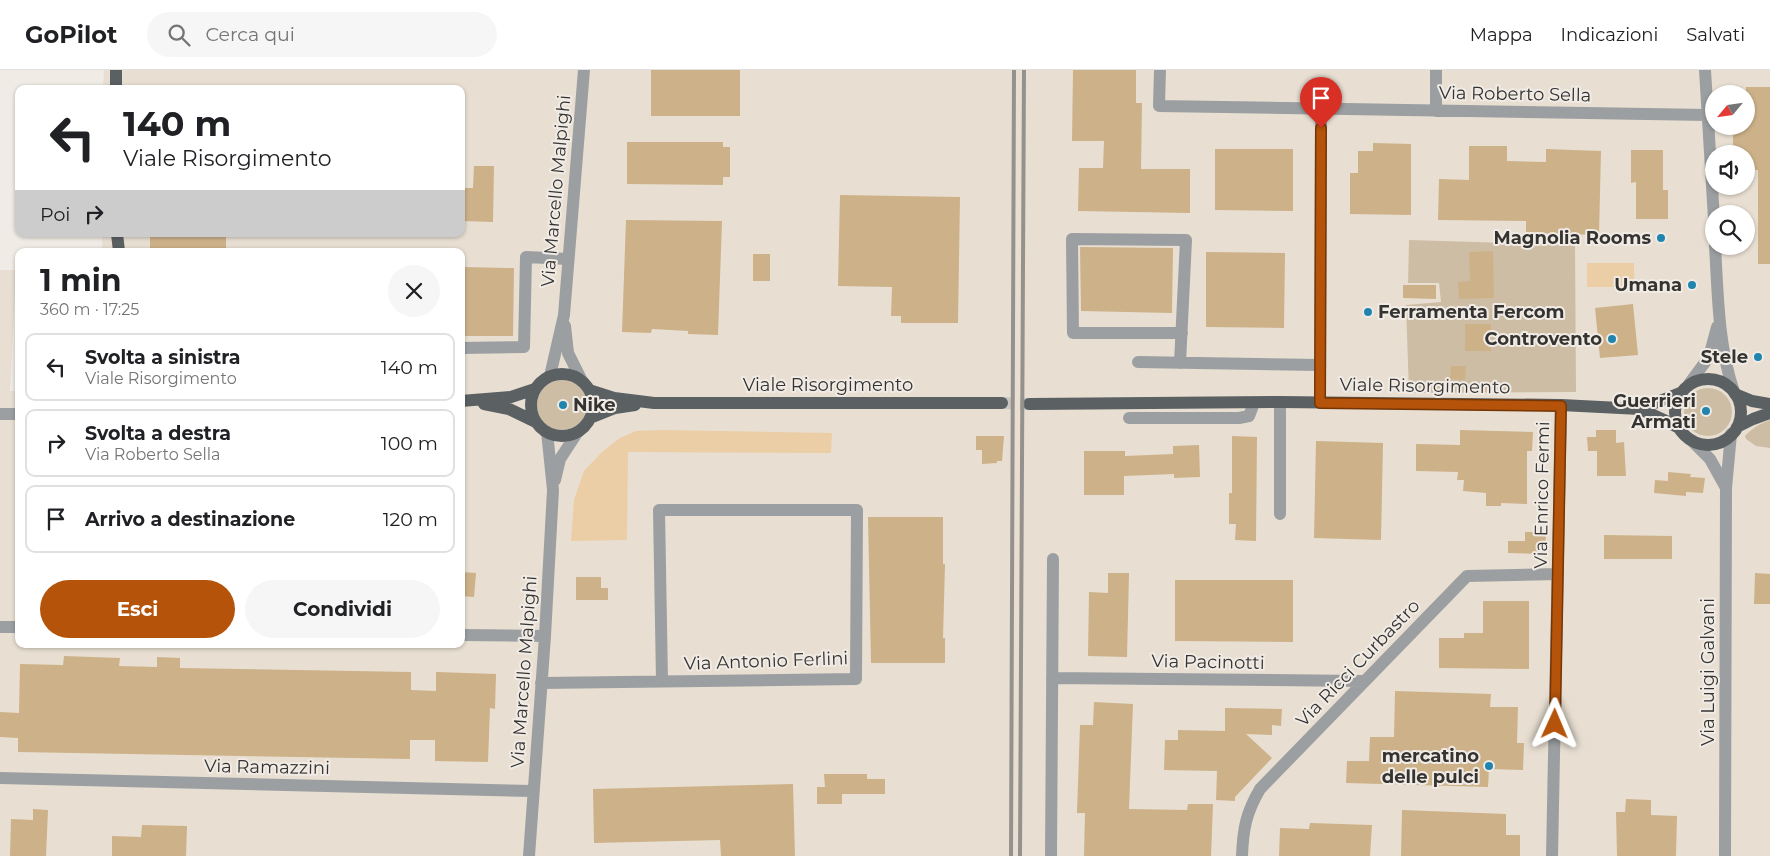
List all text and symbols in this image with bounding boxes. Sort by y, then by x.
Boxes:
search box [147,12,497,57]
text: GoPilot [25,20,117,49]
icon: search [165,21,193,49]
text: Cerca qui [205,23,295,46]
text: Mappa [1470,24,1533,46]
text: Indicazioni [1561,24,1658,46]
text: Salvati [1686,24,1745,46]
pin [1300,77,1342,128]
street label: Via Roberto Sella [1439,82,1591,106]
icon: arrive [1307,84,1335,112]
north arrow [1705,85,1755,135]
map controls [1705,85,1755,255]
street label: Via Marcello Malpighi [537,94,575,288]
text: 140 m [123,102,231,145]
icon: left [40,105,105,170]
text: Viale Risorgimento [123,145,332,172]
button: sound [1705,145,1755,195]
icon: right [80,200,108,228]
text: Poi [40,203,70,226]
button: search [1705,205,1755,255]
place label: Magnolia Rooms [1493,227,1651,249]
marker: Magnolia Rooms [1655,232,1667,244]
text: 1 min [40,262,121,299]
button: close [388,265,440,317]
place label: Umana [1614,274,1682,296]
marker: Umana [1686,279,1698,291]
text: 360 m · 17:25 [40,300,139,319]
place label: Ferramenta Fercom [1378,301,1564,323]
marker: Ferramenta Fercom [1362,306,1374,318]
place label: Controvento [1485,328,1602,350]
marker: Controvento [1606,333,1618,345]
text: Svolta a sinistra [85,346,240,369]
place label: Stele [1701,346,1748,368]
marker: Stele [1752,351,1764,363]
icon: left [42,353,70,381]
text: 140 m [381,356,438,379]
text: Viale Risorgimento [85,369,237,388]
street label: Viale Risorgimento [743,374,913,396]
street label: Viale Risorgimento [1340,374,1510,398]
place label: Guerrieri Armati [1613,390,1696,433]
place label: Nike [573,394,616,416]
marker: Nike [557,399,569,411]
marker: Guerrieri Armati [1700,405,1712,417]
street label: Via Enrico Fermi [1530,421,1554,569]
text: Svolta a destra [85,422,231,445]
icon: right [42,429,70,457]
text: 100 m [381,432,438,455]
text: Via Roberto Sella [85,445,221,464]
icon: arrive [42,505,70,533]
text: Arrivo a destinazione [85,508,295,531]
text: 120 m [383,508,438,531]
street label: Via Marcello Malpighi [506,575,542,769]
button: Esci [40,580,235,638]
button: Condividi [245,580,440,638]
street label: Via Ricci Curbastro [1292,595,1424,731]
street label: Via Luigi Galvani [1697,598,1719,746]
street label: Via Antonio Ferlini [683,647,849,675]
street label: Via Pacinotti [1151,650,1265,674]
position arrow [1528,697,1580,749]
place label: mercatino delle pulci [1382,745,1479,788]
street label: Via Ramazzini [204,755,330,779]
marker: mercatino delle pulci [1483,760,1495,772]

